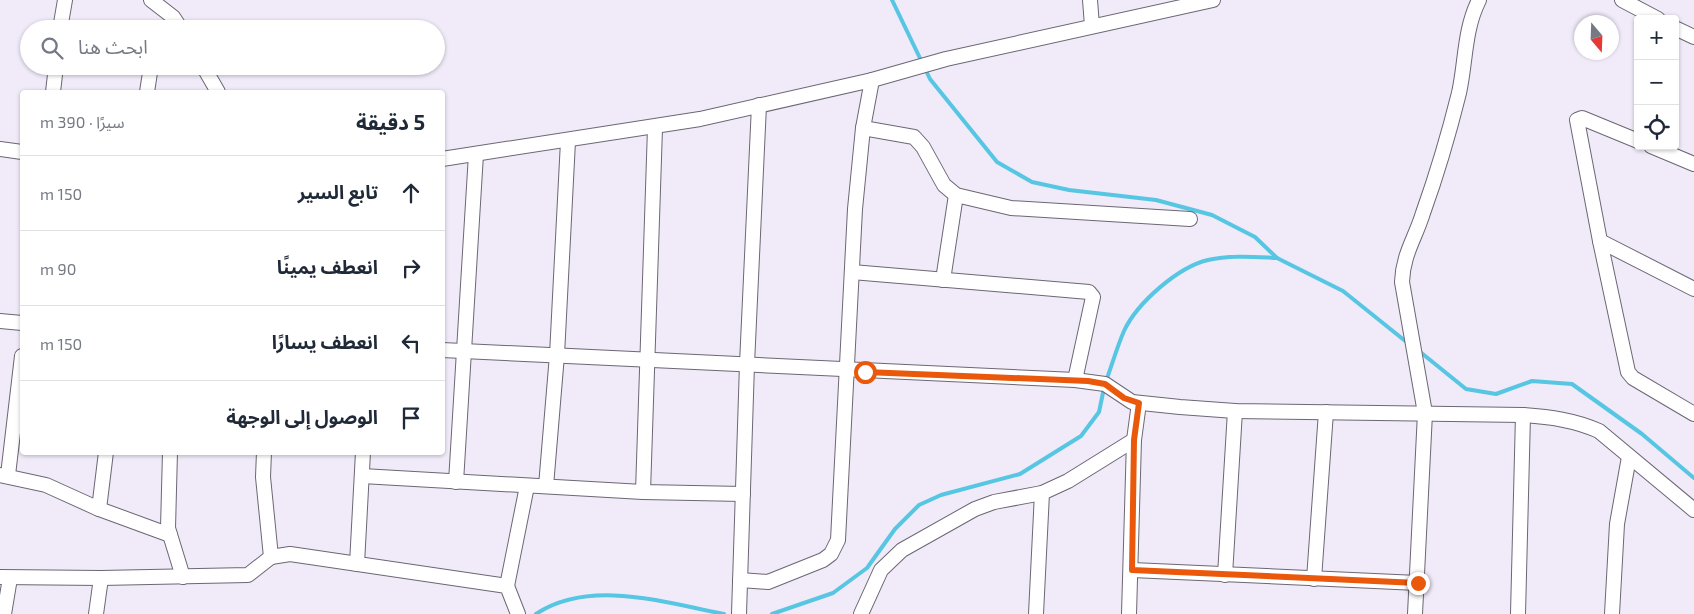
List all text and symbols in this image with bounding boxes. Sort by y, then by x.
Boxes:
north arrow [1574,15,1619,60]
map controls [1634,15,1679,150]
button: + [1634,15,1679,60]
search box [20,20,445,75]
icon: search [38,34,66,62]
text: ابحث هنا [78,35,148,58]
button: − [1634,60,1679,105]
button: locate [1634,105,1679,150]
text: 5 دقيقة [356,109,425,134]
text: سيرًا · 390 m [40,112,124,131]
icon: ahead [397,179,425,207]
text: تابع السير [298,180,378,203]
text: 150 m [40,184,82,203]
icon: right [397,254,425,282]
text: انعطف يمينًا [277,255,378,278]
text: 90 m [40,259,76,278]
icon: left [397,329,425,357]
text: انعطف يسارًا [272,330,378,353]
text: 150 m [40,334,82,353]
route start [854,361,877,384]
icon: arrive [397,404,425,432]
text: الوصول إلى الوجهة [226,405,378,428]
route end [1407,572,1430,595]

